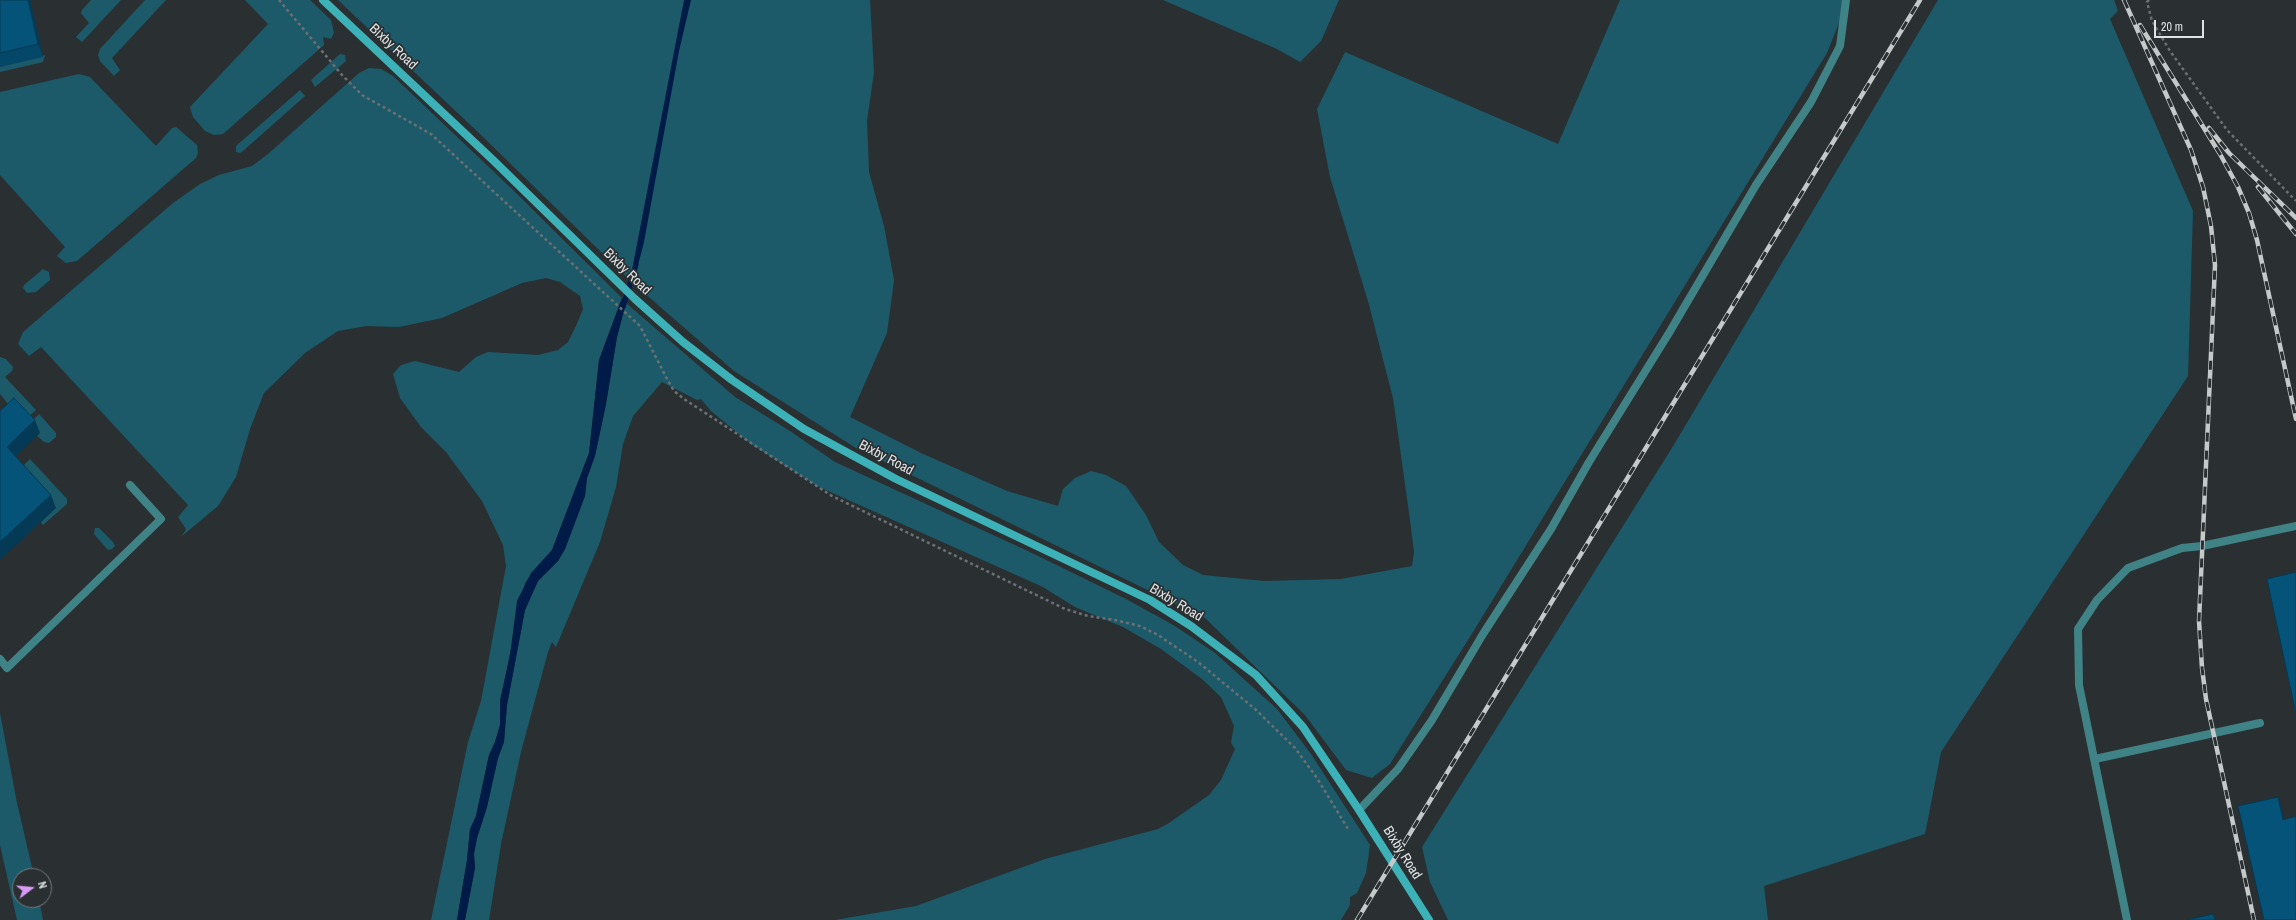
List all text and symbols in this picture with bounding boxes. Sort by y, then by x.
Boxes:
scale bar [2156,12,2206,38]
text: 20 m [2161,19,2183,35]
street label: Bixby Road [366,21,420,73]
street label: Bixby Road [600,245,654,299]
street label: Bixby Road [856,437,916,479]
street label: Bixby Road [1146,581,1206,625]
street label: Bixby Road [1379,823,1425,883]
north arrow [12,868,52,908]
text: N [35,880,50,890]

